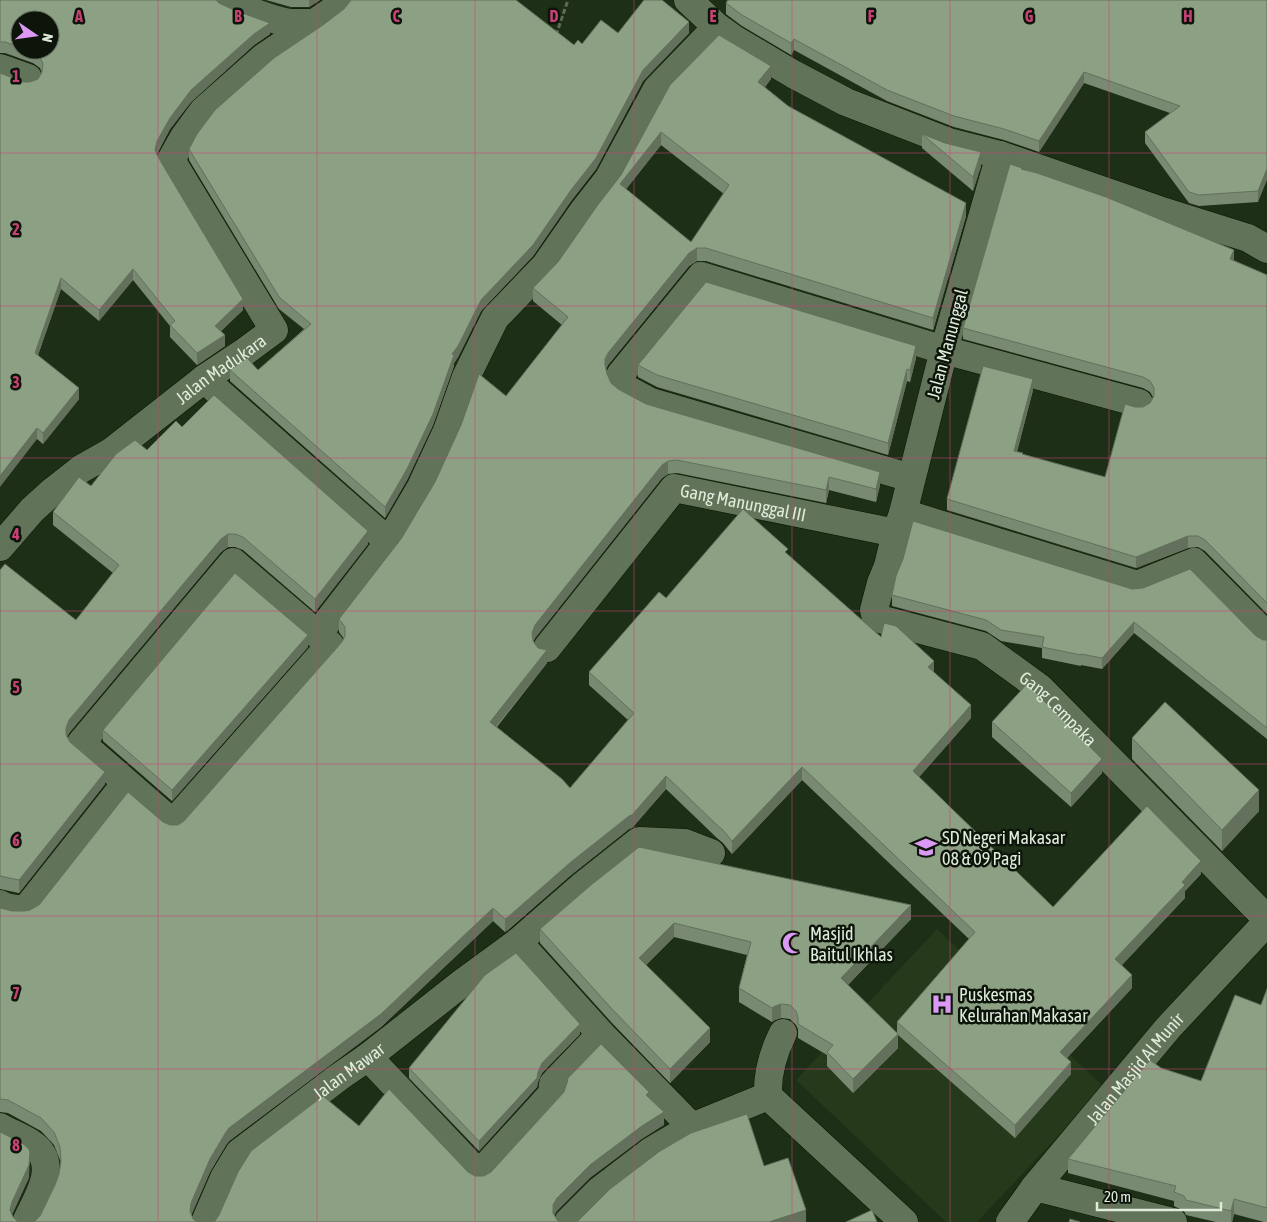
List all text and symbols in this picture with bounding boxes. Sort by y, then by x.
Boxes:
text: A [74,7,83,25]
text: B [234,7,242,25]
text: C [392,7,400,25]
text: D [550,7,559,25]
text: E [710,7,717,25]
text: F [868,7,875,25]
text: G [1025,7,1034,25]
text: H [1183,7,1193,25]
north arrow [10,10,60,60]
text: N [39,32,56,44]
text: 1 [12,67,20,85]
text: 2 [12,220,20,238]
street label: Jalan Manunggal [922,287,972,401]
street label: Jalan Madukara [171,329,270,408]
text: 3 [12,373,20,391]
street label: Gang Manunggal III [679,479,808,525]
text: 4 [11,525,20,543]
street label: Gang Cempaka [1016,666,1101,750]
text: 5 [12,678,20,696]
place label: SD Negeri Makasar 08 & 09 Pagi [942,827,1066,869]
text: 6 [12,831,20,849]
school or university icon: SD Negeri Makasar 08 & 09 Pagi [913,834,939,860]
place label: Masjid Baitul Ikhlas [810,923,893,965]
mosque icon: Masjid Baitul Ikhlas [780,930,806,956]
text: 7 [12,984,20,1002]
place label: Puskesmas Kelurahan Makasar [959,984,1088,1026]
hospital icon: Puskesmas Kelurahan Makasar [929,991,955,1017]
street label: Jalan Masjid Al Munir [1082,1008,1188,1128]
street label: Jalan Mawar [309,1037,389,1104]
text: 8 [12,1136,20,1154]
scale bar [1097,1180,1221,1212]
text: 20 m [1104,1188,1131,1205]

